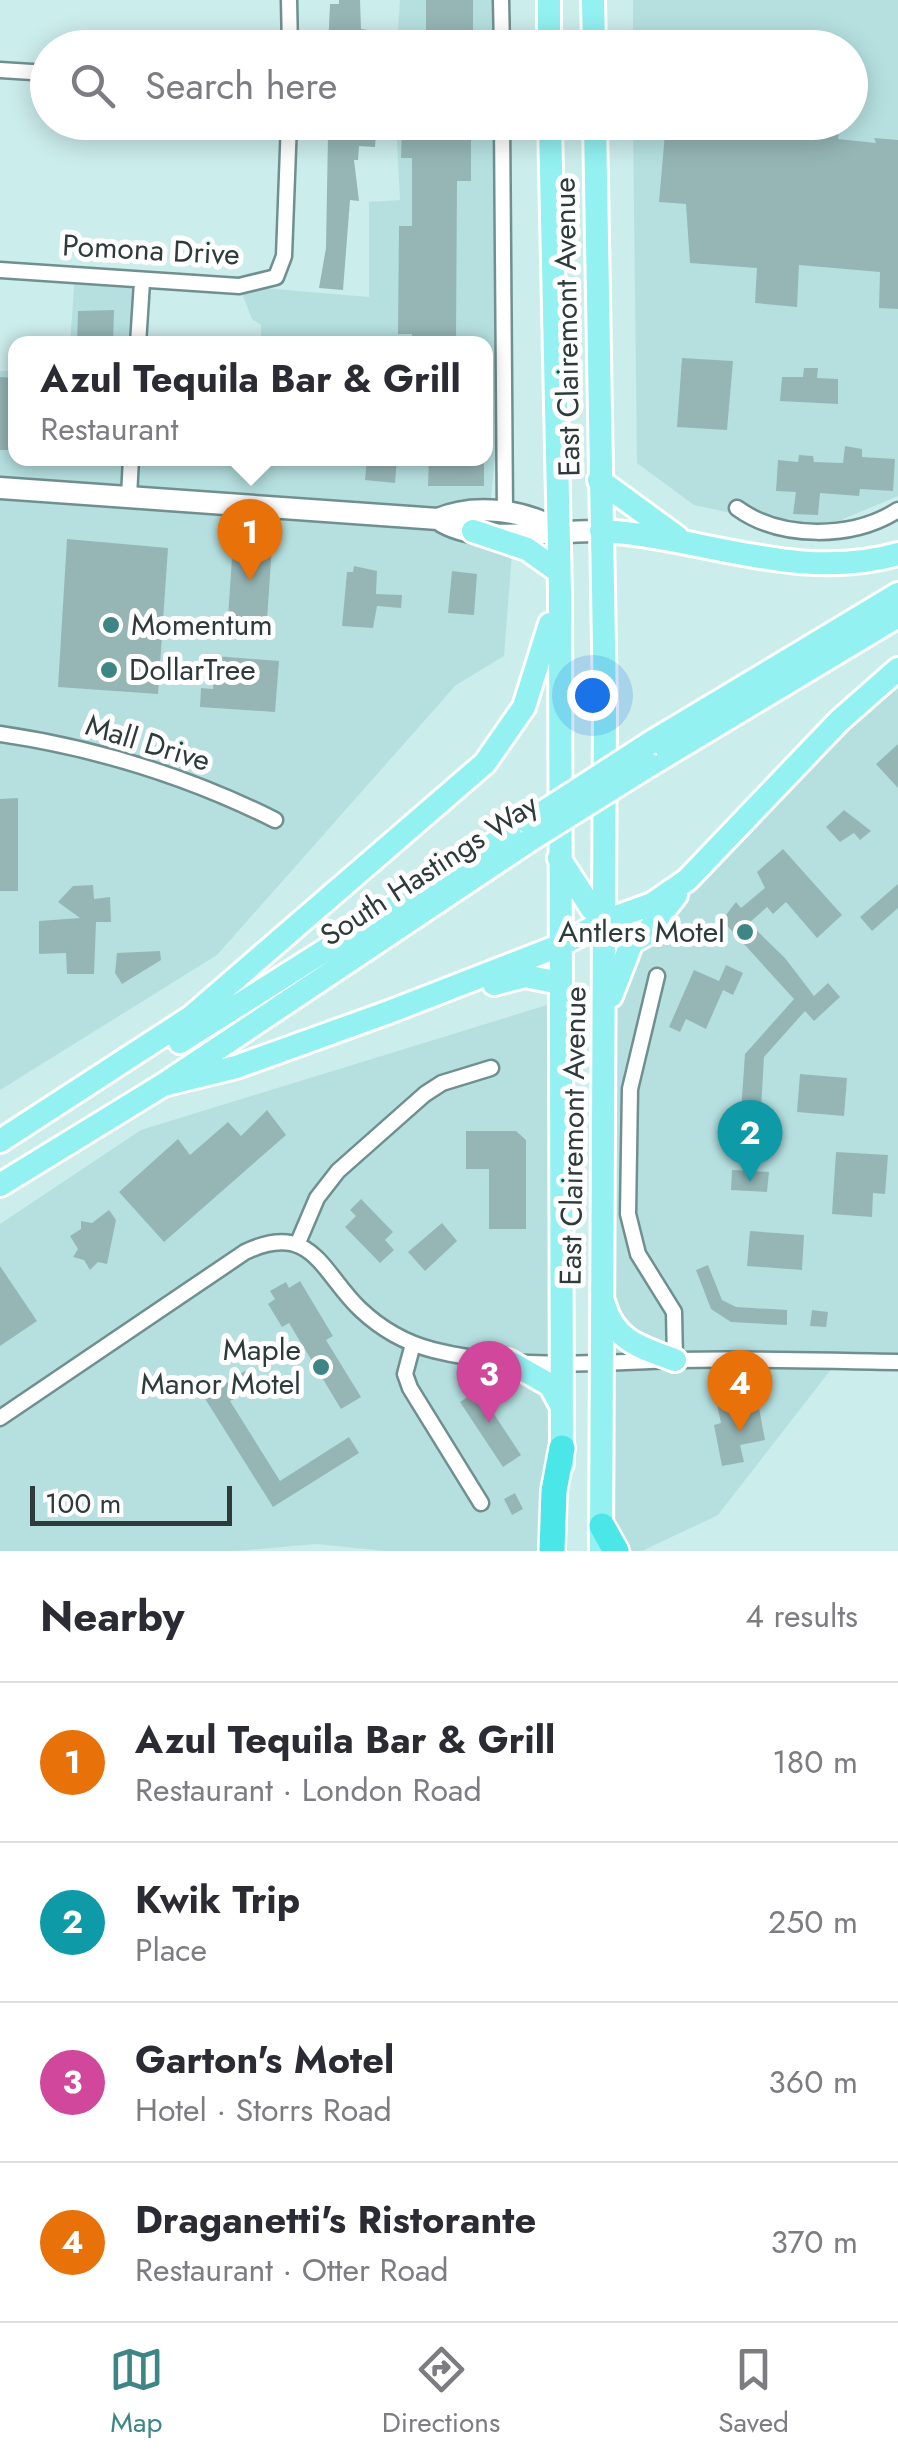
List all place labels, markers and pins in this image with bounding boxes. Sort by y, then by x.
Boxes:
pin: 1 [218,498,282,581]
place label: Momentum [131,603,273,646]
marker: Momentum [100,614,122,636]
place label: DollarTree [129,648,256,691]
marker: DollarTree [98,659,120,681]
place label: Antlers Motel [558,910,725,953]
marker: Antlers Motel [734,921,756,943]
pin: 2 [718,1100,782,1182]
place label: Maple Manor Motel [141,1328,301,1405]
pin: 3 [456,1340,522,1423]
pin: 4 [708,1350,772,1432]
marker: Maple Manor Motel [310,1356,332,1378]

